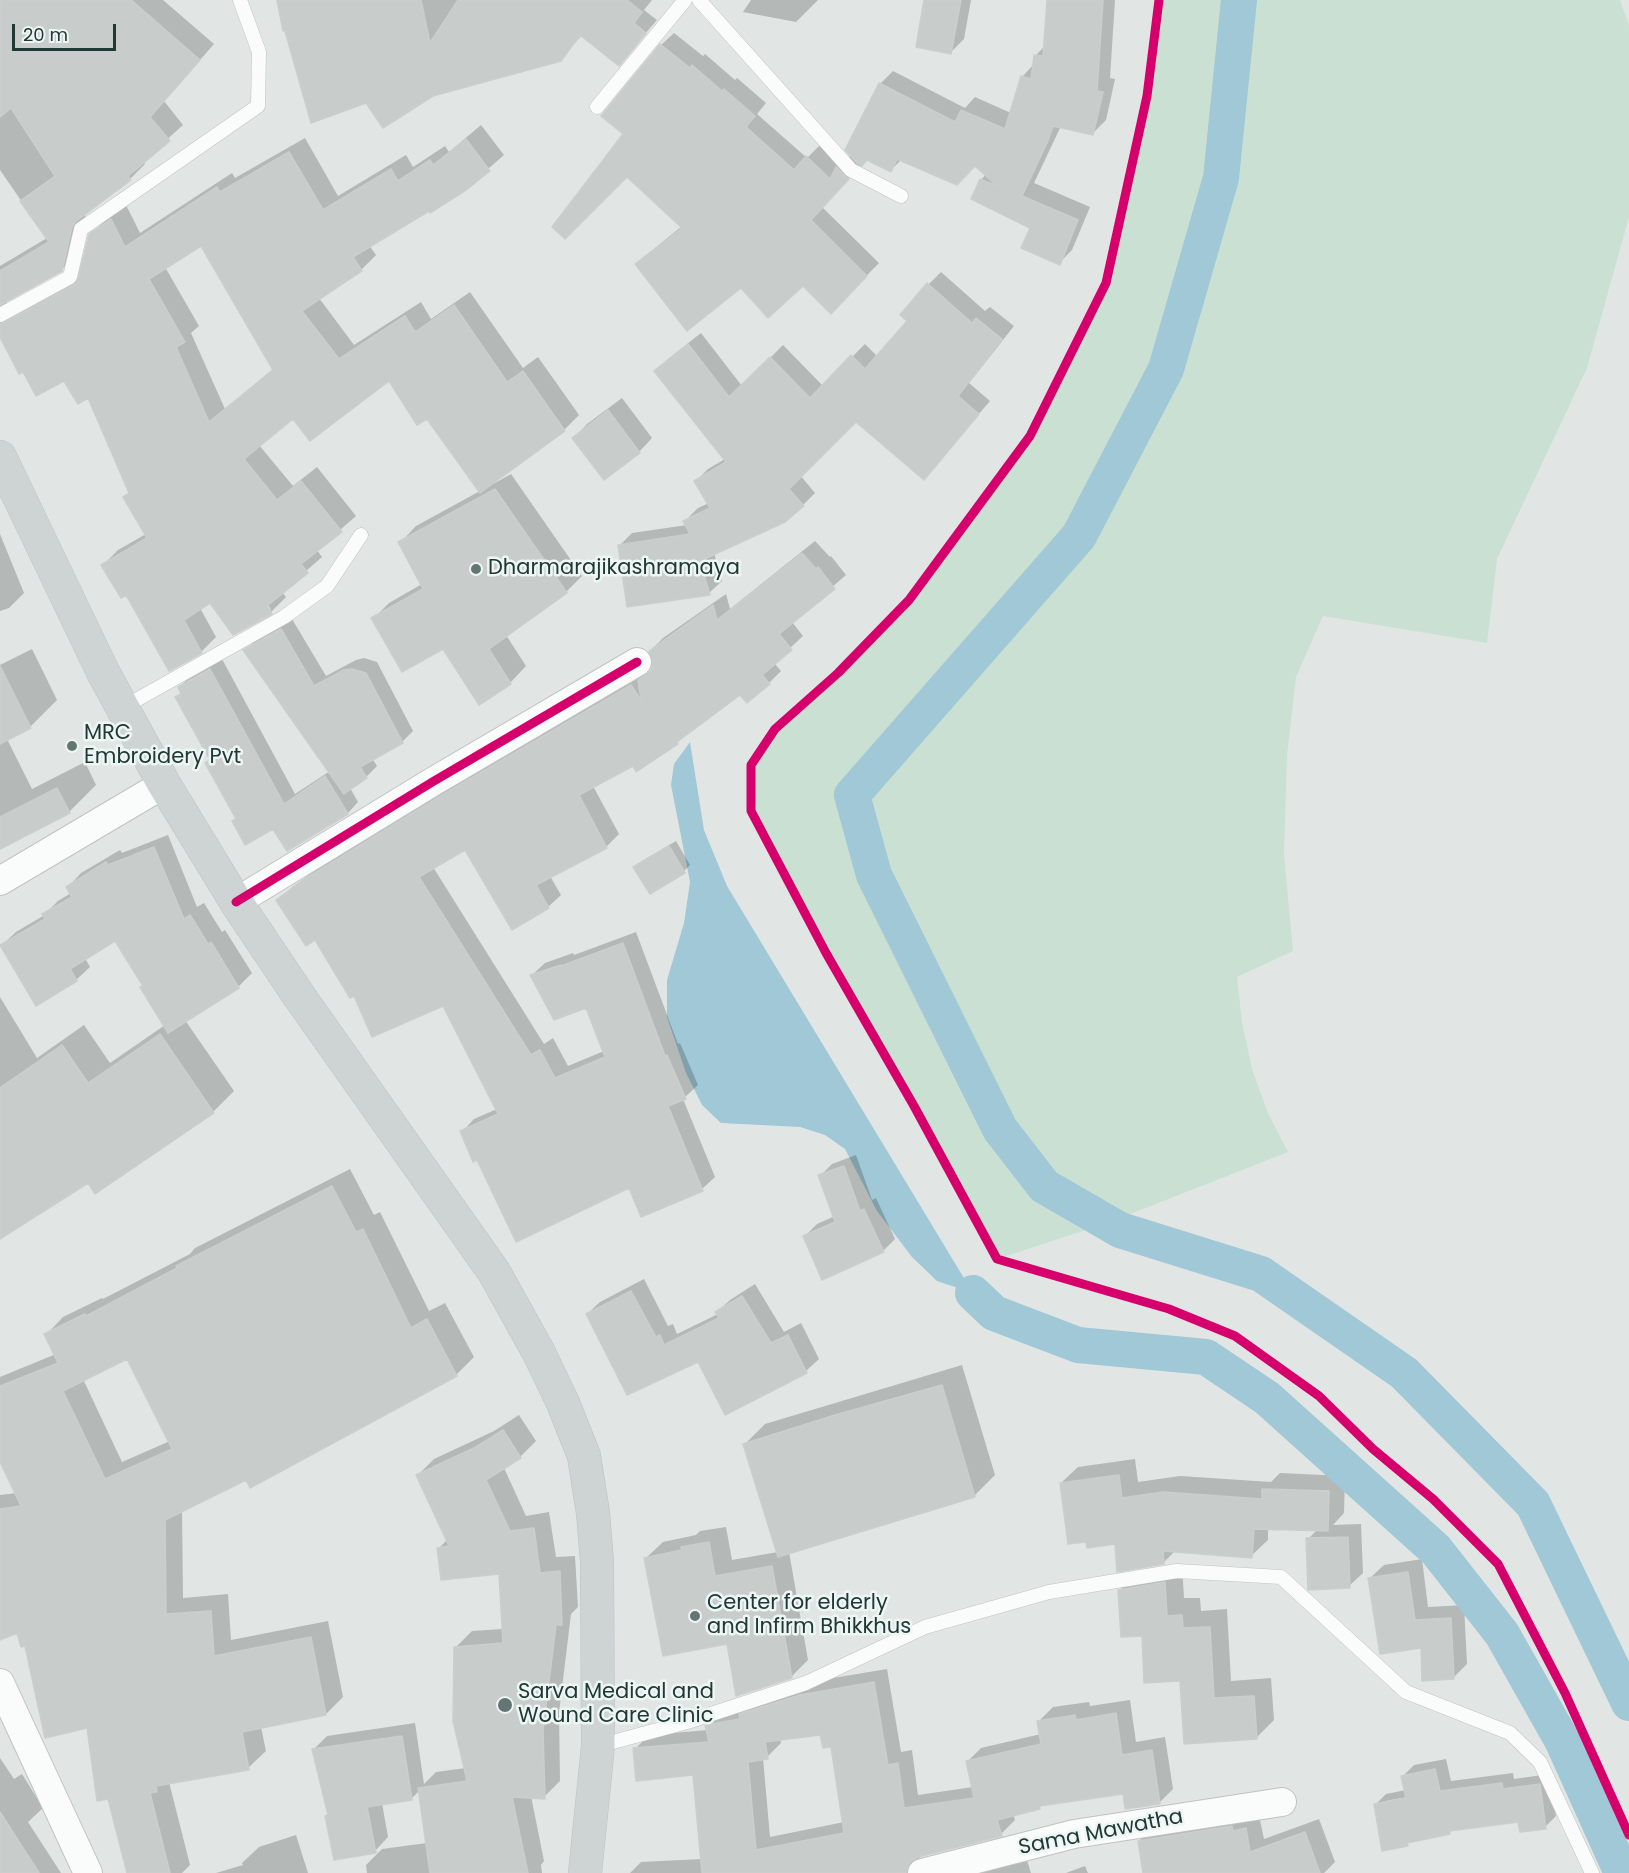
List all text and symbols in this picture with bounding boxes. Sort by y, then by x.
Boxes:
scale bar [15,12,118,50]
text: 20 m [23,22,68,47]
place label: Dharmarajikashramaya [488,556,740,582]
marker: Dharmarajikashramaya [469,562,483,576]
place label: MRC Embroidery Pvt [84,721,241,771]
marker: MRC Embroidery Pvt [65,739,79,753]
place label: Center for elderly and Infirm Bhikkhus [707,1591,911,1641]
marker: Center for elderly and Infirm Bhikkhus [688,1609,702,1623]
place label: Sarva Medical and Wound Care Clinic [518,1680,714,1730]
marker: Sarva Medical and Wound Care Clinic [496,1696,514,1714]
street label: Sama Mawatha [1017,1805,1185,1861]

